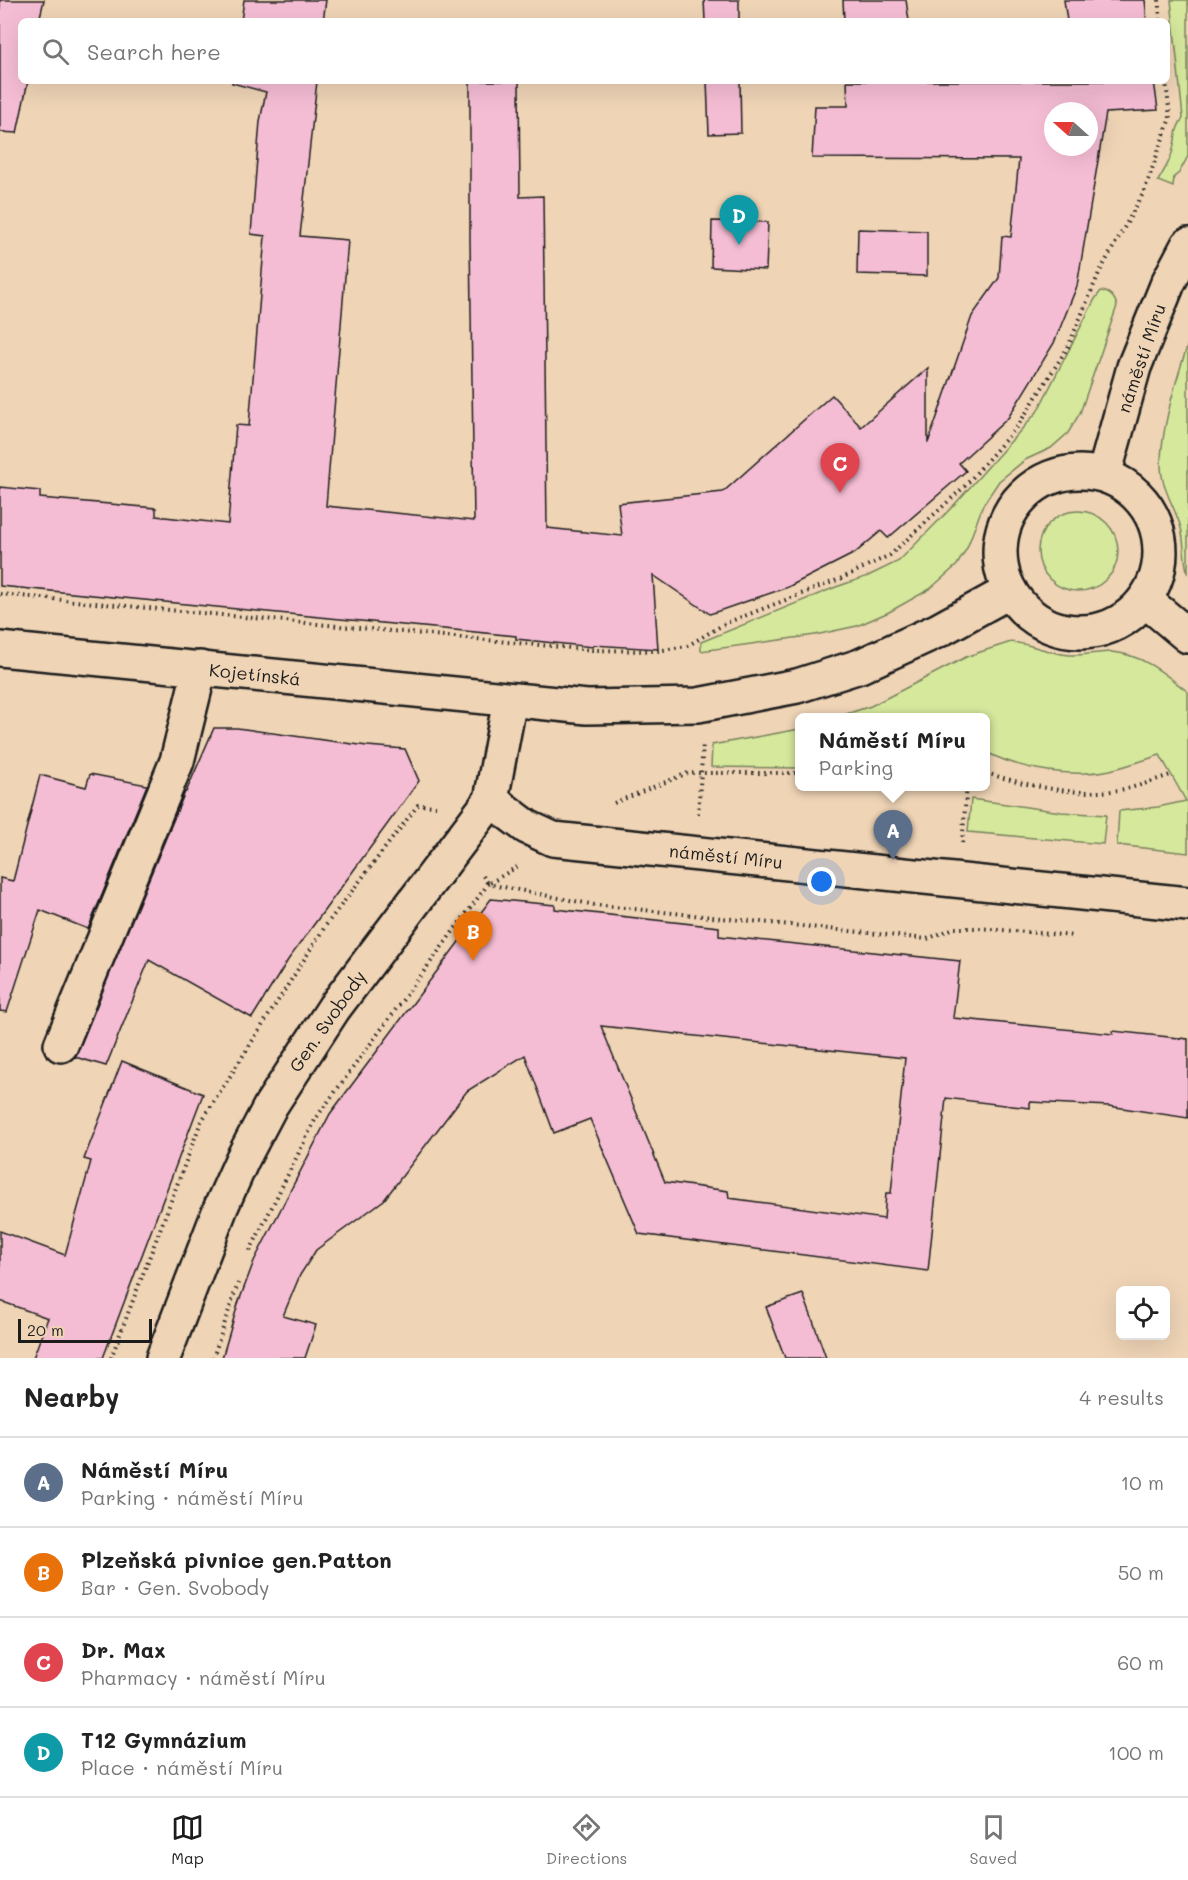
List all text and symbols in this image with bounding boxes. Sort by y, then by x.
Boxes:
search box [18,18,1170,84]
icon: search [39,35,72,68]
text: Search here [87,37,221,66]
north arrow [1044,102,1098,156]
pin: D [720,196,758,245]
street label: náměstí Míru [1111,300,1171,416]
pin: C [820,444,860,493]
street label: Kojetínská [208,657,302,691]
popup [795,713,990,791]
text: Náměstí Míru [819,725,966,754]
text: Parking [819,754,893,780]
pin: A [874,810,912,860]
street label: náměstí Míru [668,838,784,874]
your location [807,867,836,896]
pin: B [454,912,492,961]
street label: Gen. Svobody [283,965,371,1077]
map controls [1116,1286,1170,1340]
button: locate [1116,1286,1170,1340]
scale bar [18,1316,152,1344]
text: 20 m [27,1319,64,1340]
text: Nearby [24,1380,119,1414]
text: 4 results [1079,1384,1164,1410]
text: Náměstí Míru [81,1455,228,1484]
text: A [37,1469,50,1495]
text: 10 m [1120,1469,1164,1495]
text: Parking · náměstí Míru [81,1484,303,1510]
text: Plzeňská pivnice gen.Patton [81,1545,392,1574]
text: B [37,1559,50,1585]
text: 50 m [1118,1559,1164,1585]
text: Bar · Gen. Svobody [81,1574,269,1600]
text: Dr. Max [81,1635,166,1664]
text: C [36,1649,51,1675]
text: 60 m [1117,1649,1164,1675]
text: Pharmacy · náměstí Míru [81,1664,326,1690]
text: T12 Gymnázium [81,1725,246,1754]
text: D [36,1739,51,1765]
text: 100 m [1108,1739,1164,1765]
text: Place · náměstí Míru [81,1754,283,1780]
tab: Map [171,1811,204,1868]
tab: Directions [546,1811,627,1868]
tab: Saved [969,1811,1017,1868]

